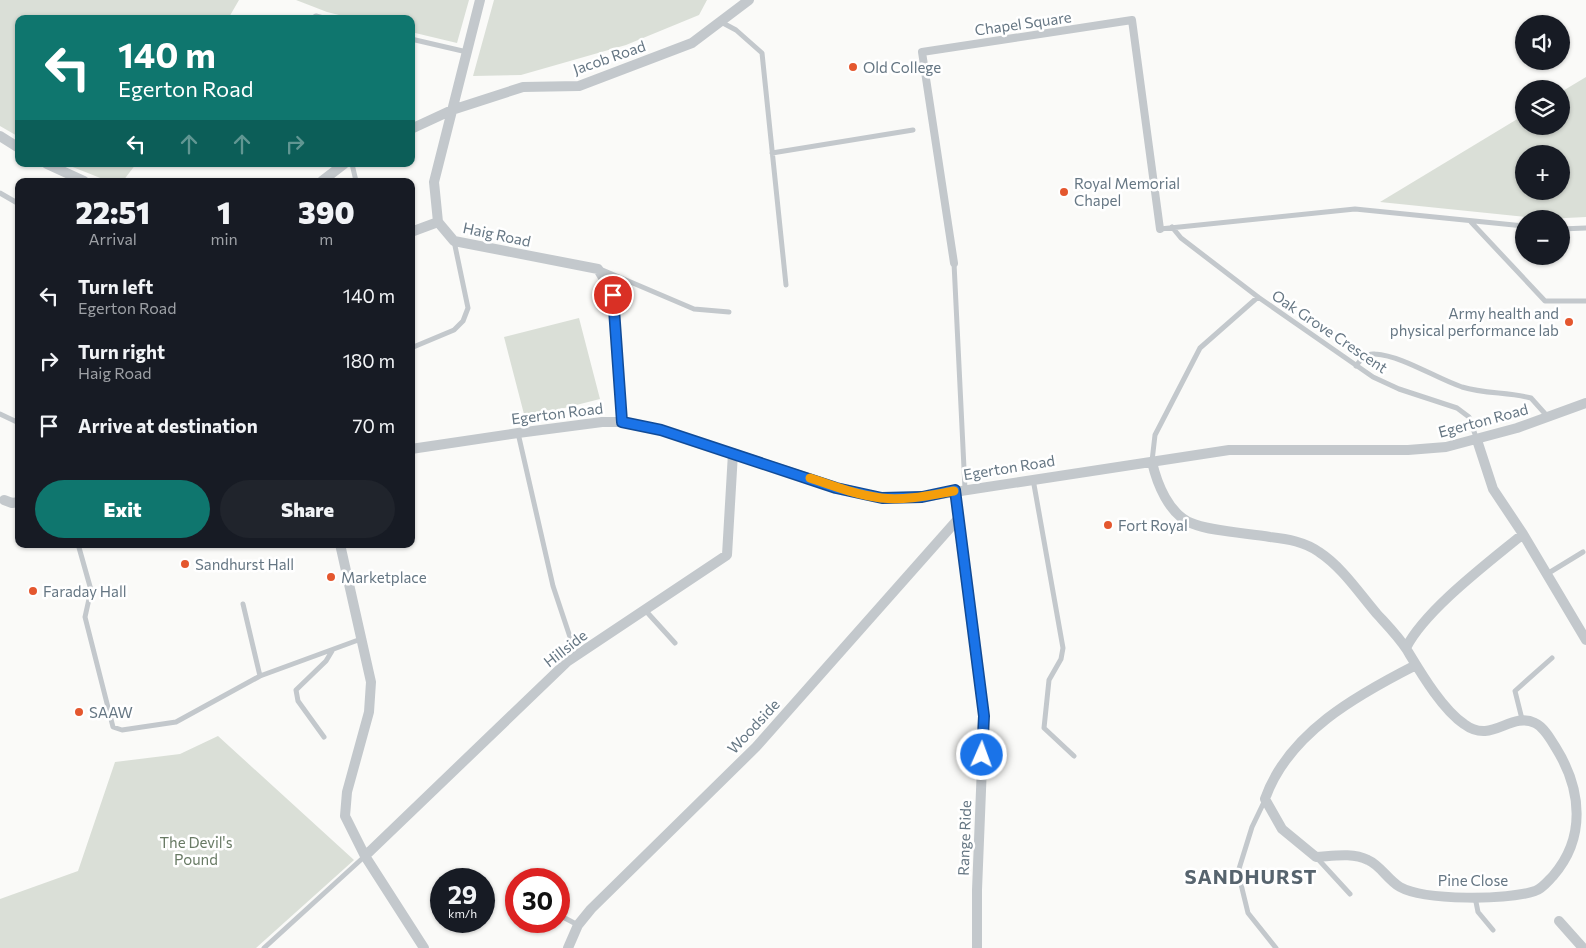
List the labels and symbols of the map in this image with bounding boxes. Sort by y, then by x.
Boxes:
street label: Chapel Square [973,7,1073,39]
street label: Jacob Road [570,36,648,78]
place label: Old College [863,58,941,76]
marker: Old College [847,61,859,73]
place label: Royal Memorial Chapel [1074,174,1180,209]
marker: Royal Memorial Chapel [1058,186,1070,198]
street label: Haig Road [461,218,533,250]
pin [592,274,634,316]
street label: Oak Grove Crescent [1269,286,1391,376]
place label: Army health and physical performance lab [1390,304,1559,339]
marker: Army health and physical performance lab [1563,316,1575,328]
street label: Egerton Road [510,398,604,428]
street label: Egerton Road [1436,399,1530,441]
street label: Egerton Road [962,451,1056,483]
place label: Fort Royal [1118,516,1188,534]
marker: Fort Royal [1102,519,1114,531]
place label: Sandhurst Hall [195,555,294,573]
marker: Sandhurst Hall [179,558,191,570]
place label: Marketplace [341,568,427,586]
marker: Marketplace [325,571,337,583]
place label: Faraday Hall [43,582,127,600]
marker: Faraday Hall [27,585,39,597]
street label: Hillside [540,625,590,670]
street label: Woodside [723,695,783,757]
place label: SAAW [89,703,133,721]
marker: SAAW [73,706,85,718]
position arrow [955,728,1007,780]
street label: Range Ride [954,800,974,876]
park label: The Devil's Pound [160,833,233,868]
district label: SANDHURST [1184,864,1318,888]
speed limit sign: 30 [505,868,570,933]
street label: Pine Close [1438,871,1508,889]

